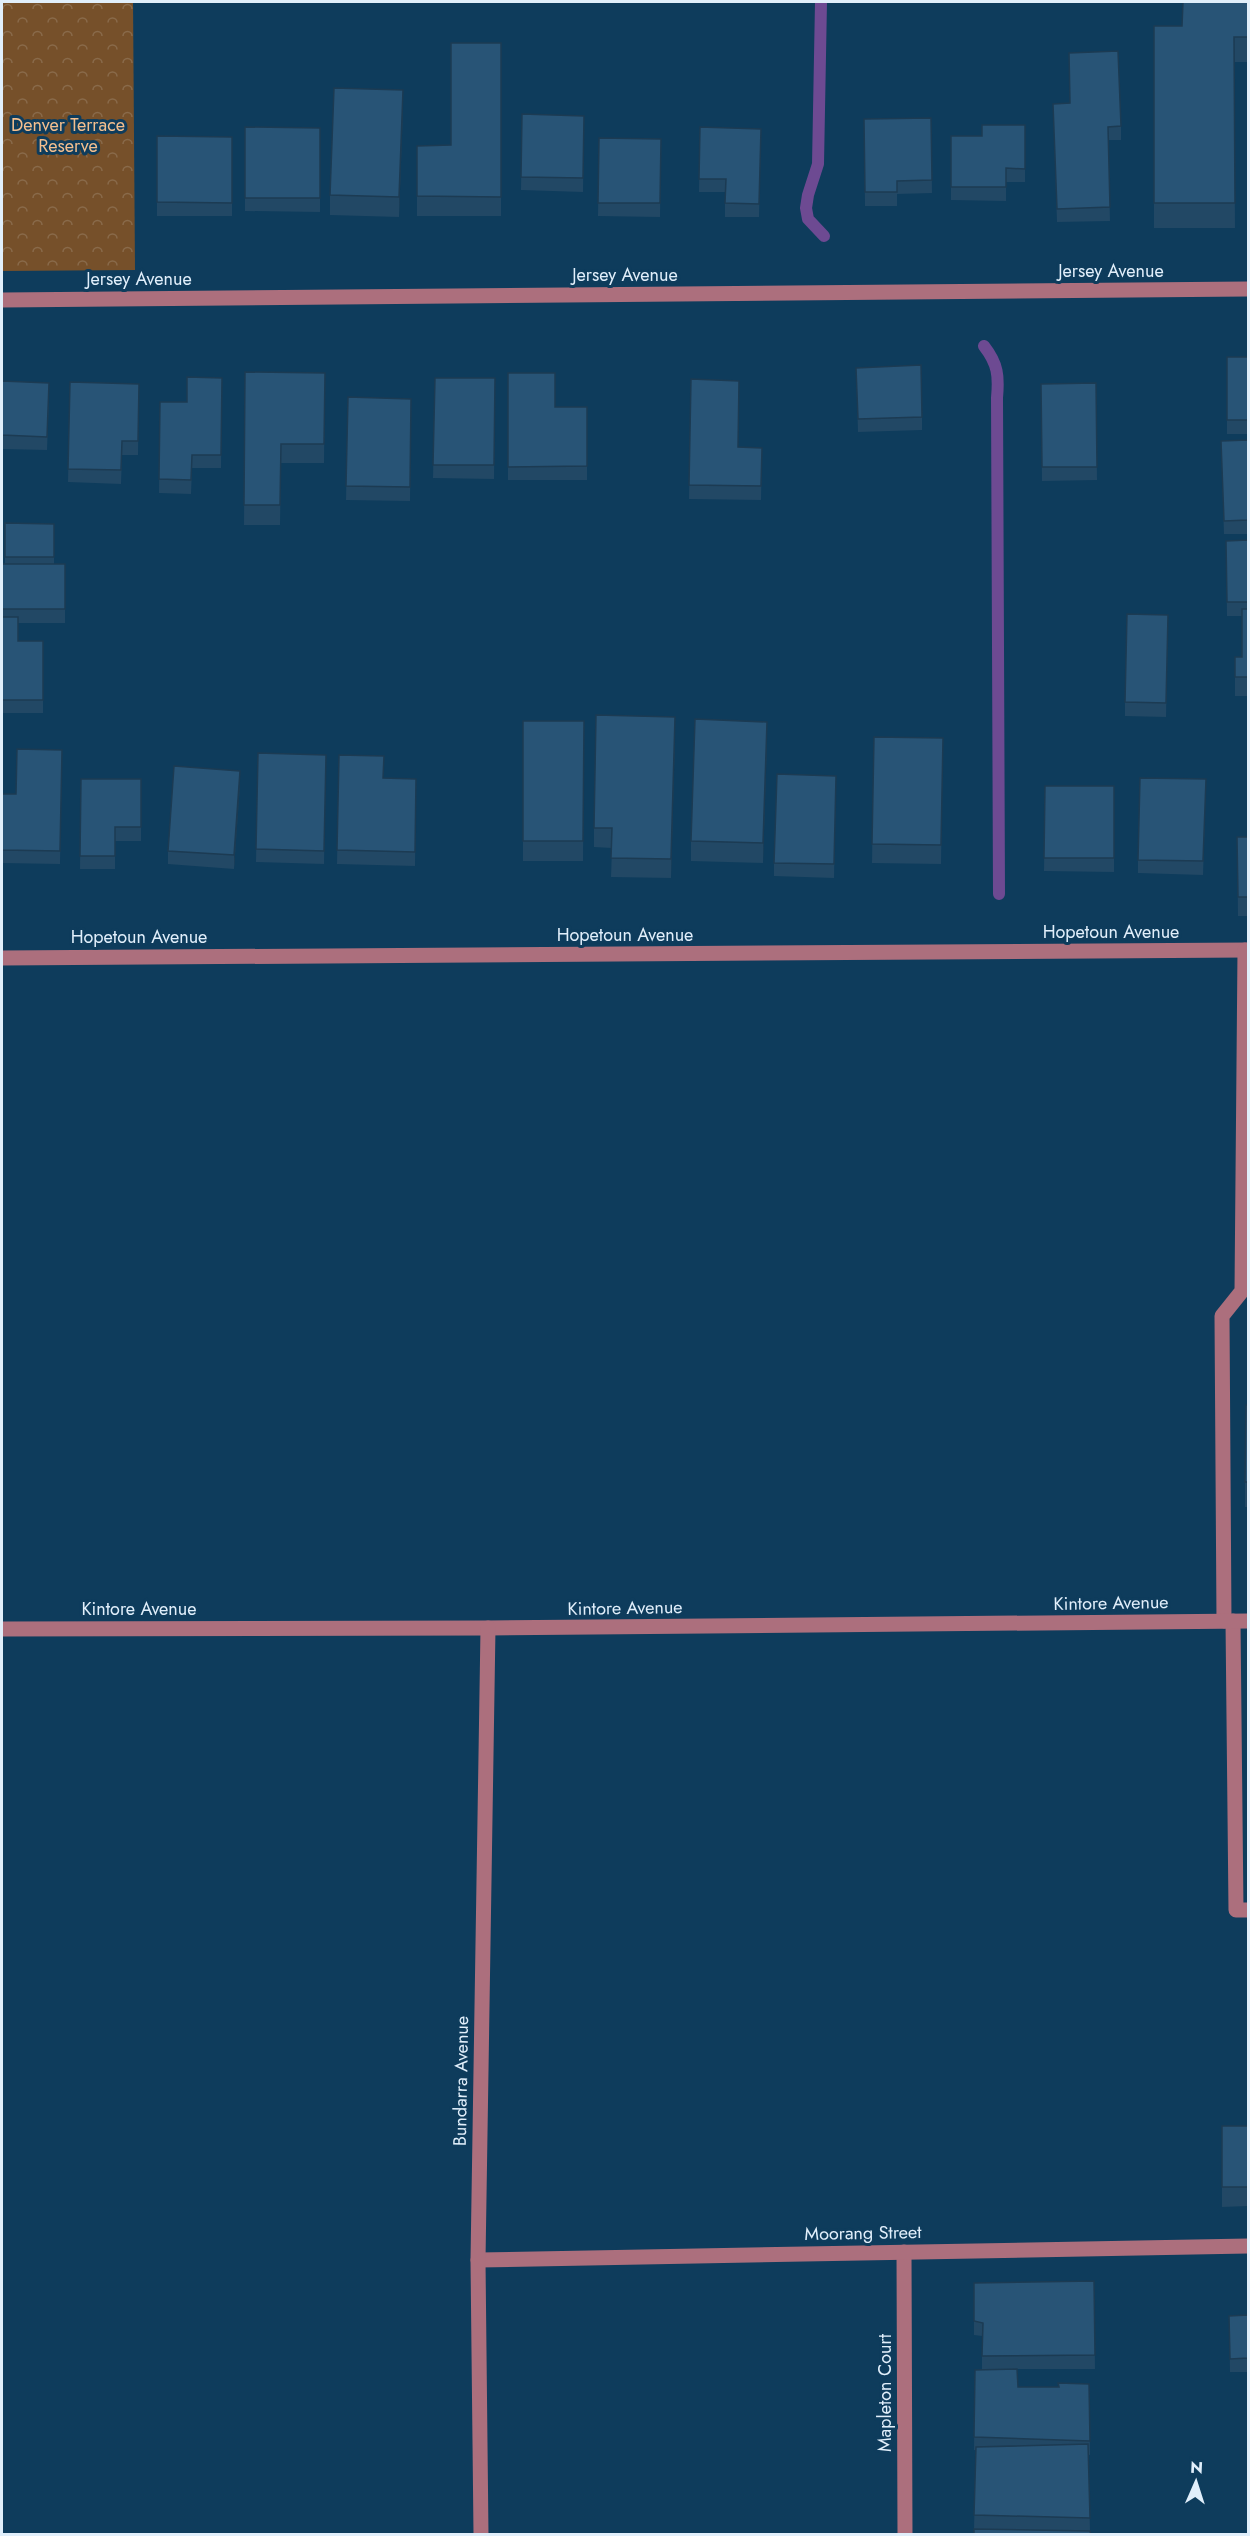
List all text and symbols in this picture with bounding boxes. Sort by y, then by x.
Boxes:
park label: Denver Terrace Reserve [11,112,125,159]
street label: Jersey Avenue [1056,258,1164,284]
street label: Jersey Avenue [570,262,678,288]
street label: Jersey Avenue [84,266,192,292]
street label: Hopetoun Avenue [1043,919,1179,945]
street label: Hopetoun Avenue [557,922,693,948]
street label: Hopetoun Avenue [71,924,207,950]
street label: Kintore Avenue [1053,1589,1169,1617]
street label: Kintore Avenue [567,1594,683,1622]
street label: Kintore Avenue [81,1596,197,1622]
street label: Bundarra Avenue [447,2016,475,2146]
street label: Moorang Street [804,2219,922,2247]
street label: Mapleton Court [872,2333,898,2452]
north arrow [1166,2452,1226,2512]
text: N [1190,2456,1204,2479]

